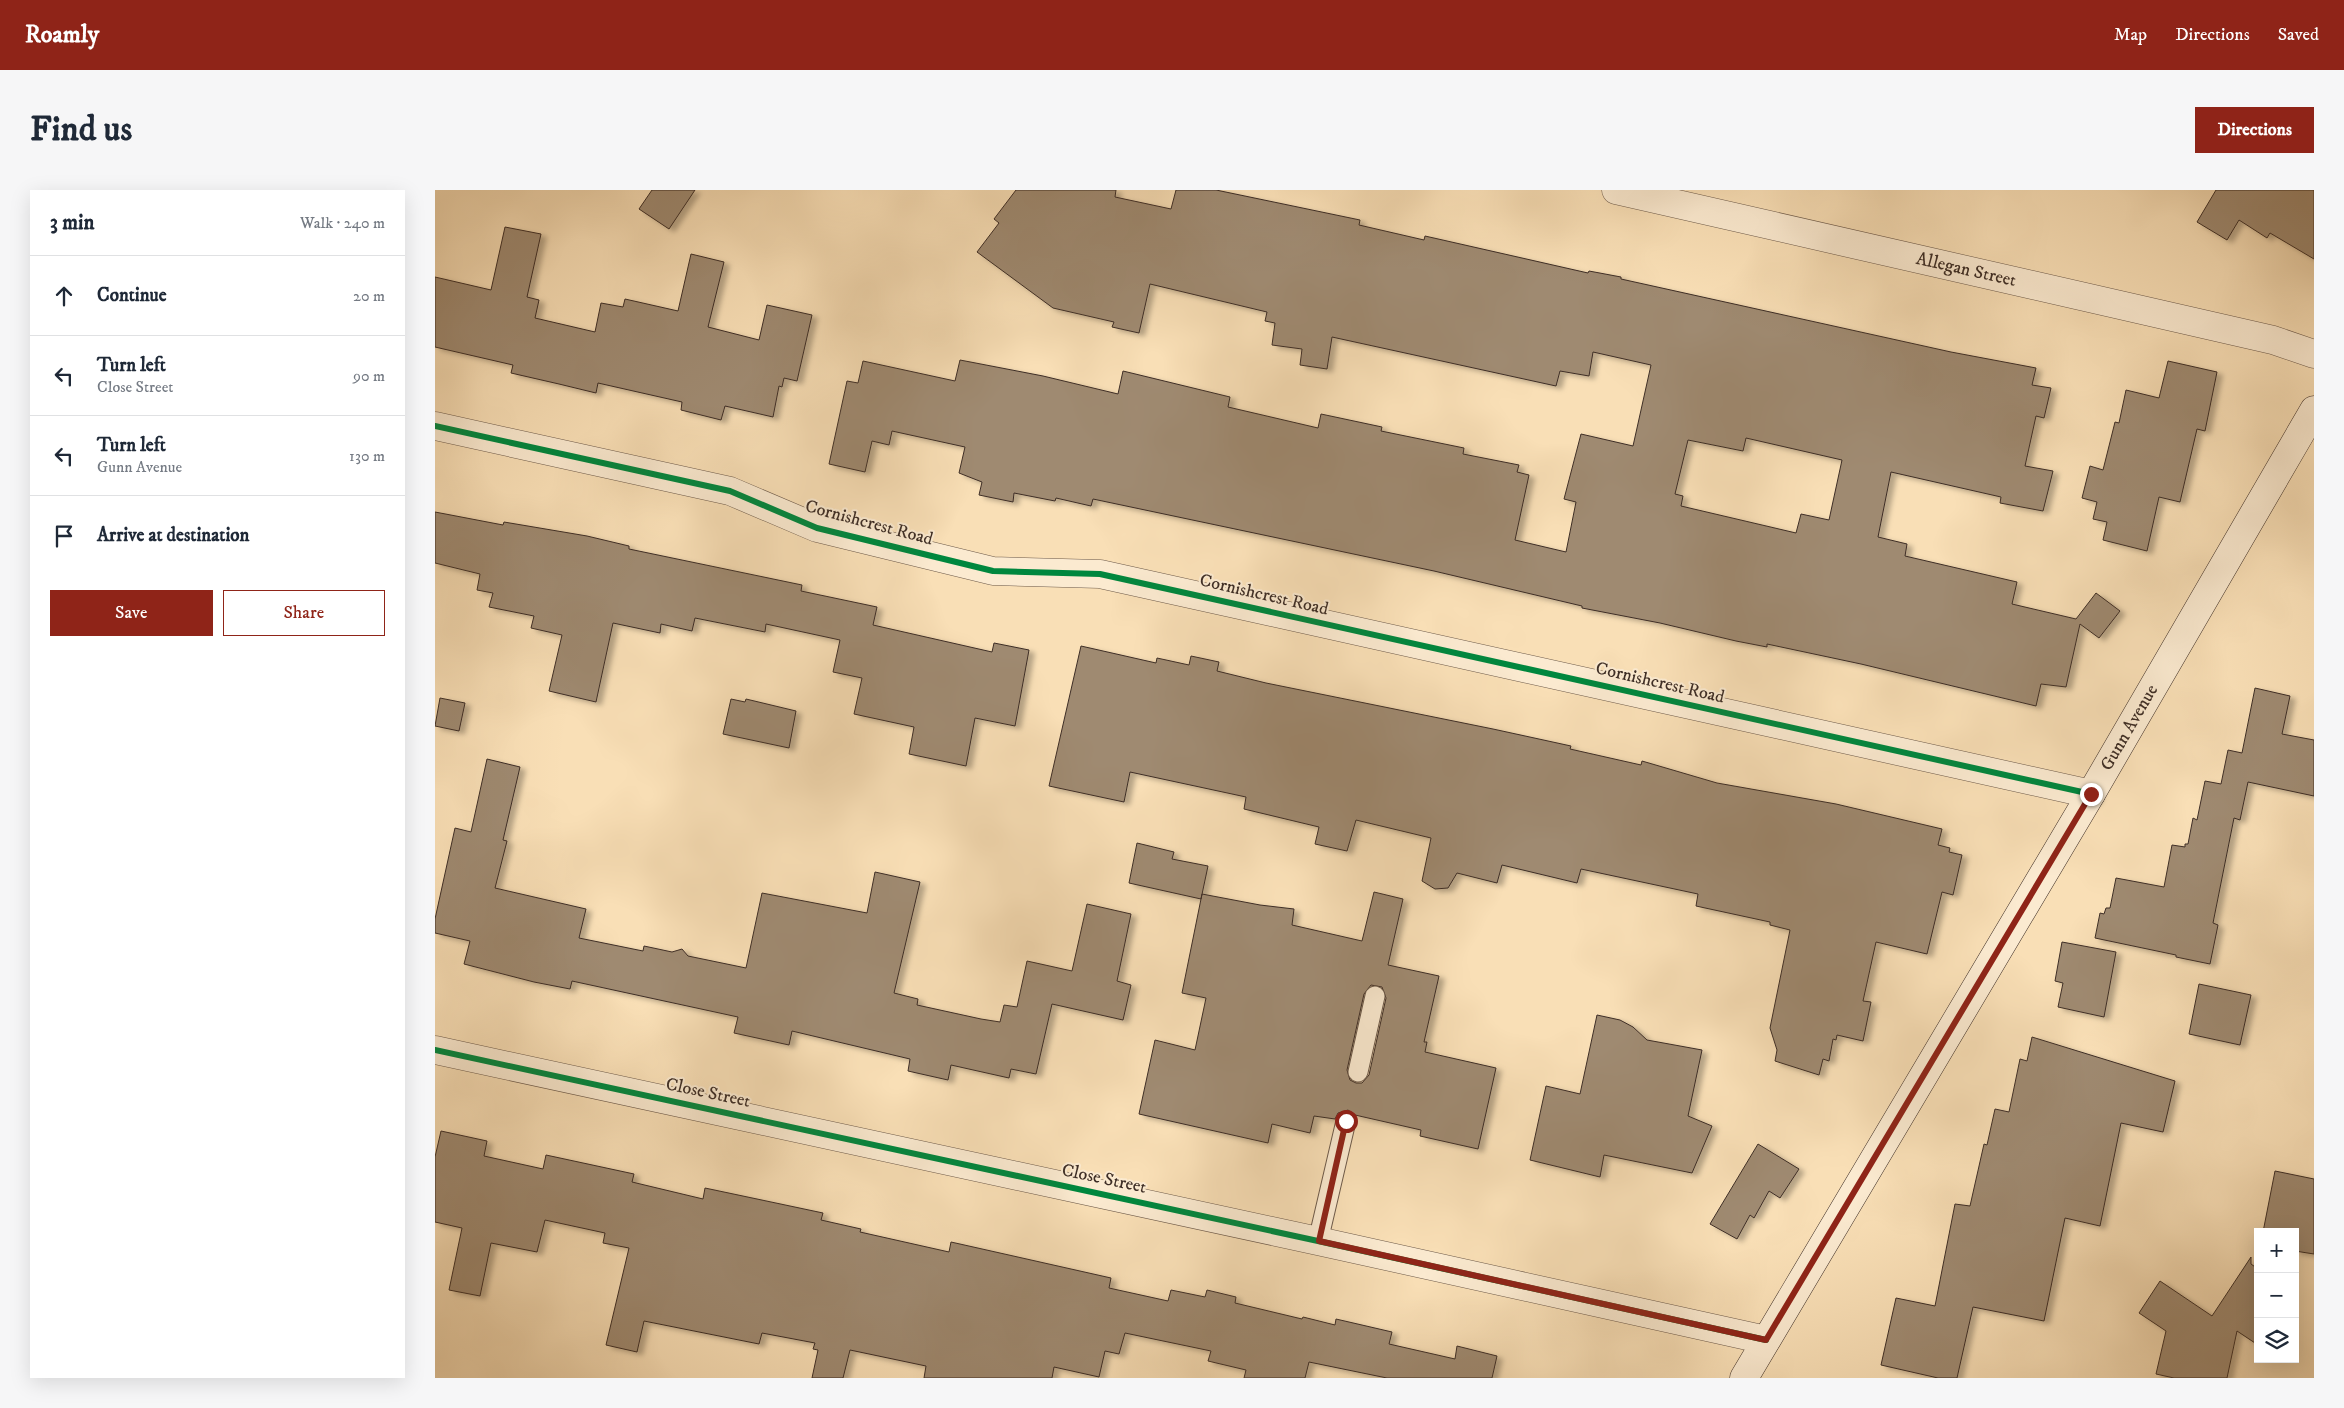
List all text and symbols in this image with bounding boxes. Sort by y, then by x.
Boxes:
text: Roamly [25,20,99,50]
text: Map [2114,24,2147,46]
text: Directions [2175,24,2250,46]
text: Saved [2278,24,2319,46]
button: Directions [2195,107,2314,153]
text: Find us [30,108,132,152]
text: 3 min [50,210,95,236]
text: Walk · 240 m [300,213,385,233]
street label: Allegan Street [1914,248,2018,292]
icon: ahead [50,282,78,310]
text: Continue [97,284,167,307]
text: 20 m [353,286,385,306]
text: Turn left [97,354,166,377]
icon: left [50,362,78,390]
text: 90 m [353,366,385,386]
text: Close Street [97,377,173,397]
text: Turn left [97,434,166,457]
icon: left [50,442,78,470]
text: 130 m [349,446,385,466]
text: Gunn Avenue [97,457,182,477]
street label: Cornishcrest Road [803,495,935,551]
icon: arrive [50,522,78,550]
text: Arrive at destination [97,524,249,547]
street label: Cornishcrest Road [1197,569,1331,621]
button: Save [50,590,213,636]
button: Share [223,590,385,636]
street label: Cornishcrest Road [1593,657,1727,709]
street label: Gunn Avenue [2096,681,2163,775]
route end [2080,783,2103,806]
street label: Close Street [664,1073,753,1113]
route start [1335,1110,1358,1133]
street label: Close Street [1060,1159,1149,1199]
map controls [2254,1228,2299,1363]
button: + [2254,1228,2299,1273]
button: − [2254,1273,2299,1318]
button: layers [2254,1318,2299,1363]

